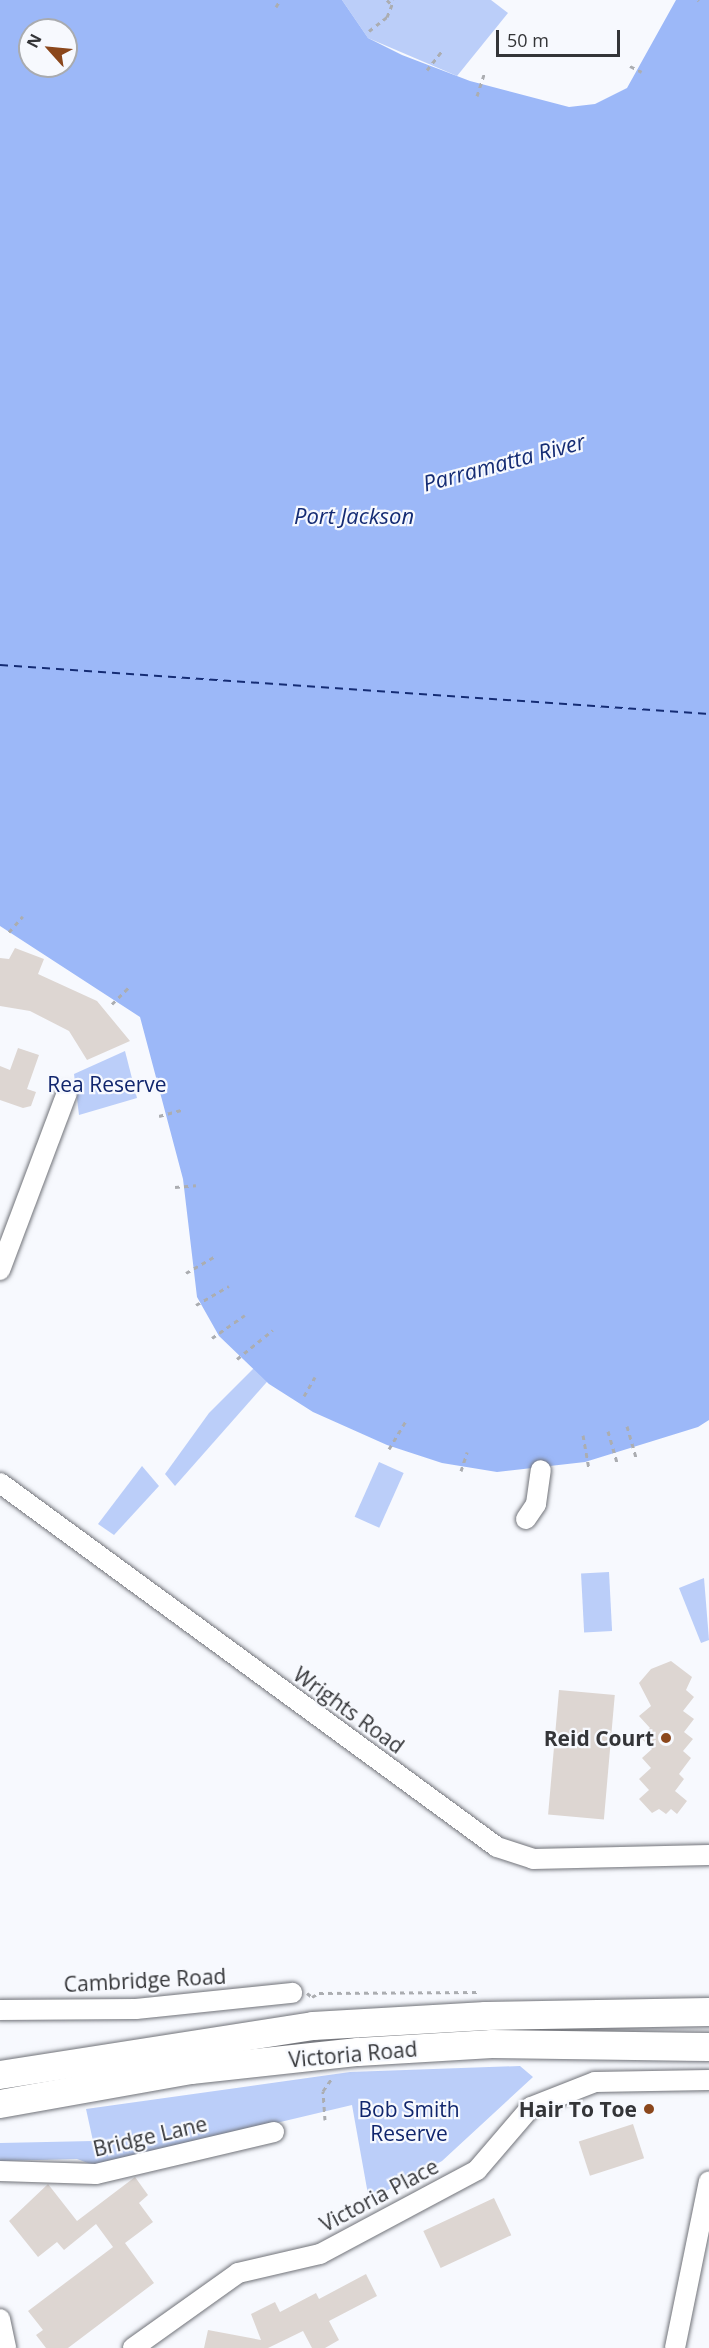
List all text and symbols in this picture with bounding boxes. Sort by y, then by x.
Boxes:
north arrow [18,18,78,78]
scale bar [499,18,624,56]
text: 50 m [507,28,549,52]
text: N [21,30,46,52]
water label: Parramatta River [420,428,588,496]
water label: Port Jackson [294,503,414,529]
park label: Rea Reserve [47,1071,167,1097]
street label: Wrights Road [289,1661,409,1759]
place label: Reid Court [544,1725,654,1751]
marker: Reid Court [659,1731,673,1745]
street label: Cambridge Road [63,1963,227,1997]
street label: Victoria Road [288,2036,418,2072]
park label: Bob Smith Reserve [358,2096,460,2146]
place label: Hair To Toe [519,2096,637,2122]
marker: Hair To Toe [642,2102,656,2116]
street label: Bridge Lane [91,2111,209,2161]
street label: Victoria Place [315,2153,443,2237]

